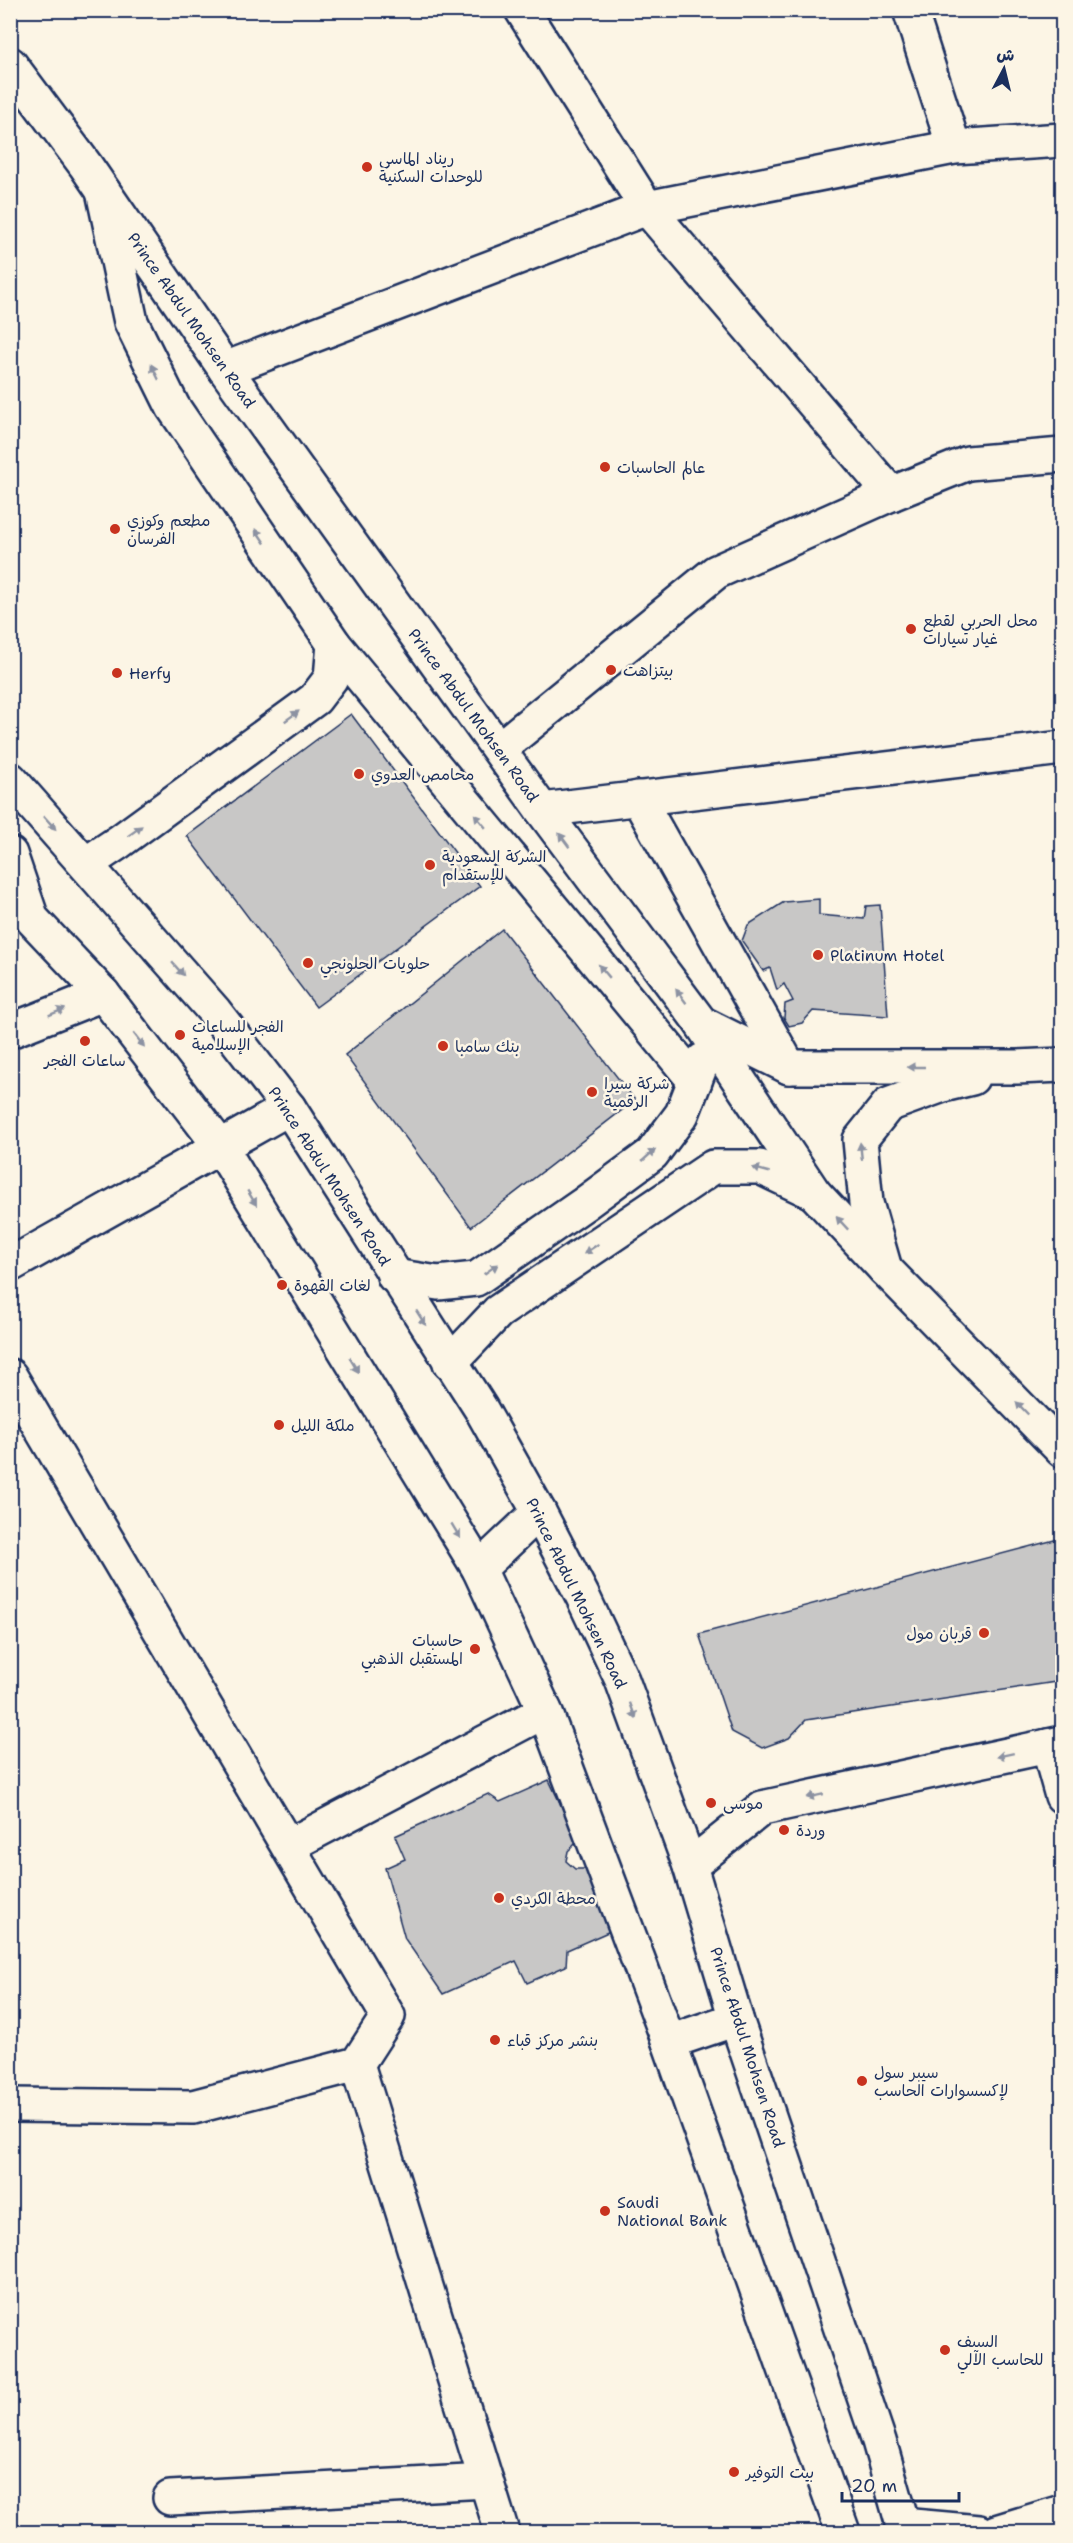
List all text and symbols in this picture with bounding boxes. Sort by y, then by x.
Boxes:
north arrow [974,39,1034,99]
text: ش [996,43,1016,66]
place label: ريناد الماسي للوحدات السكنية [379,148,483,187]
marker: ريناد الماسي للوحدات السكنية [360,160,374,174]
street label: Prince Abdul Mohsen Road [123,228,260,412]
one-way arrow [151,363,160,380]
place label: عالم الحاسبات [617,457,705,480]
marker: عالم الحاسبات [598,460,612,474]
place label: مطعم وكوزي الفرسان [127,510,210,549]
marker: مطعم وكوزي الفرسان [108,522,122,536]
one-way arrow [254,528,266,544]
place label: محل الحربي لقطع غيار سيارات [923,610,1038,649]
marker: محل الحربي لقطع غيار سيارات [904,622,918,636]
street label: Prince Abdul Mohsen Road [403,624,544,806]
place label: بيتزاهت [623,660,673,681]
place label: Herfy [129,663,171,684]
marker: بيتزاهت [604,663,618,677]
marker: Herfy [110,666,124,680]
one-way arrow [285,710,300,722]
place label: محامص العدوي [371,764,474,786]
marker: محامص العدوي [352,767,366,781]
one-way arrow [474,814,487,829]
one-way arrow [43,815,57,830]
one-way arrow [126,825,142,837]
one-way arrow [559,832,571,847]
place label: الشركة السعودية للإستقدام [442,846,547,887]
marker: الشركة السعودية للإستقدام [423,858,437,872]
place label: Platinum Hotel [830,945,944,966]
marker: Platinum Hotel [811,948,825,962]
place label: حلويات الحلونجي [320,953,430,978]
marker: حلويات الحلونجي [301,956,315,970]
one-way arrow [171,961,184,976]
one-way arrow [598,963,611,979]
one-way arrow [675,988,687,1004]
one-way arrow [48,1007,66,1017]
place label: الفجر للساعات الإسلامية [192,1016,284,1055]
marker: الفجر للساعات الإسلامية [173,1028,187,1042]
one-way arrow [132,1033,144,1048]
marker: ساعات الفجر [78,1034,92,1048]
place label: بنك سامبا [455,1036,520,1057]
marker: بنك سامبا [436,1039,450,1053]
place label: ساعات الفجر [42,1050,126,1071]
one-way arrow [907,1062,926,1072]
place label: شركة سيرا الرقمية [604,1073,670,1112]
street label: Prince Abdul Mohsen Road [264,1083,395,1270]
marker: شركة سيرا الرقمية [585,1085,599,1099]
one-way arrow [856,1141,866,1160]
one-way arrow [641,1149,656,1162]
one-way arrow [752,1164,770,1174]
one-way arrow [247,1190,258,1207]
one-way arrow [836,1216,849,1231]
one-way arrow [584,1243,600,1255]
one-way arrow [483,1264,499,1275]
place label: لغات القهوة [294,1275,371,1296]
marker: لغات القهوة [275,1278,289,1292]
one-way arrow [416,1310,427,1326]
one-way arrow [349,1357,360,1373]
one-way arrow [1015,1402,1029,1416]
place label: ملكة الليل [291,1415,355,1436]
marker: ملكة الليل [272,1418,286,1432]
street label: Prince Abdul Mohsen Road [521,1494,632,1692]
one-way arrow [451,1523,462,1539]
place label: قربان مول [906,1623,972,1644]
marker: قربان مول [977,1626,991,1640]
place label: حاسبات المستقبل الذهبي [361,1630,463,1673]
marker: حاسبات المستقبل الذهبي [468,1642,482,1656]
one-way arrow [629,1702,639,1720]
one-way arrow [996,1751,1015,1761]
one-way arrow [805,1792,824,1802]
place label: موسى [723,1793,763,1814]
marker: موسى [704,1796,718,1810]
place label: وردة [796,1820,825,1841]
marker: وردة [777,1823,791,1837]
place label: محطة الكردي [511,1888,596,1910]
marker: محطة الكردي [492,1891,506,1905]
street label: Prince Abdul Mohsen Road [705,1944,790,2150]
place label: بنشر مركز قباء [507,2030,598,2051]
marker: بنشر مركز قباء [488,2033,502,2047]
place label: سيبر سول لإكسسوارات الحاسب [874,2062,1008,2101]
marker: سيبر سول لإكسسوارات الحاسب [855,2074,869,2088]
place label: Saudi National Bank [617,2192,727,2231]
marker: Saudi National Bank [598,2204,612,2218]
place label: السيف للحاسب الآلي [957,2331,1044,2374]
marker: السيف للحاسب الآلي [938,2343,952,2357]
place label: بيت التوفير [744,2462,814,2483]
marker: بيت التوفير [727,2465,741,2479]
scale bar [842,2465,959,2503]
text: 20 m [851,2474,897,2498]

